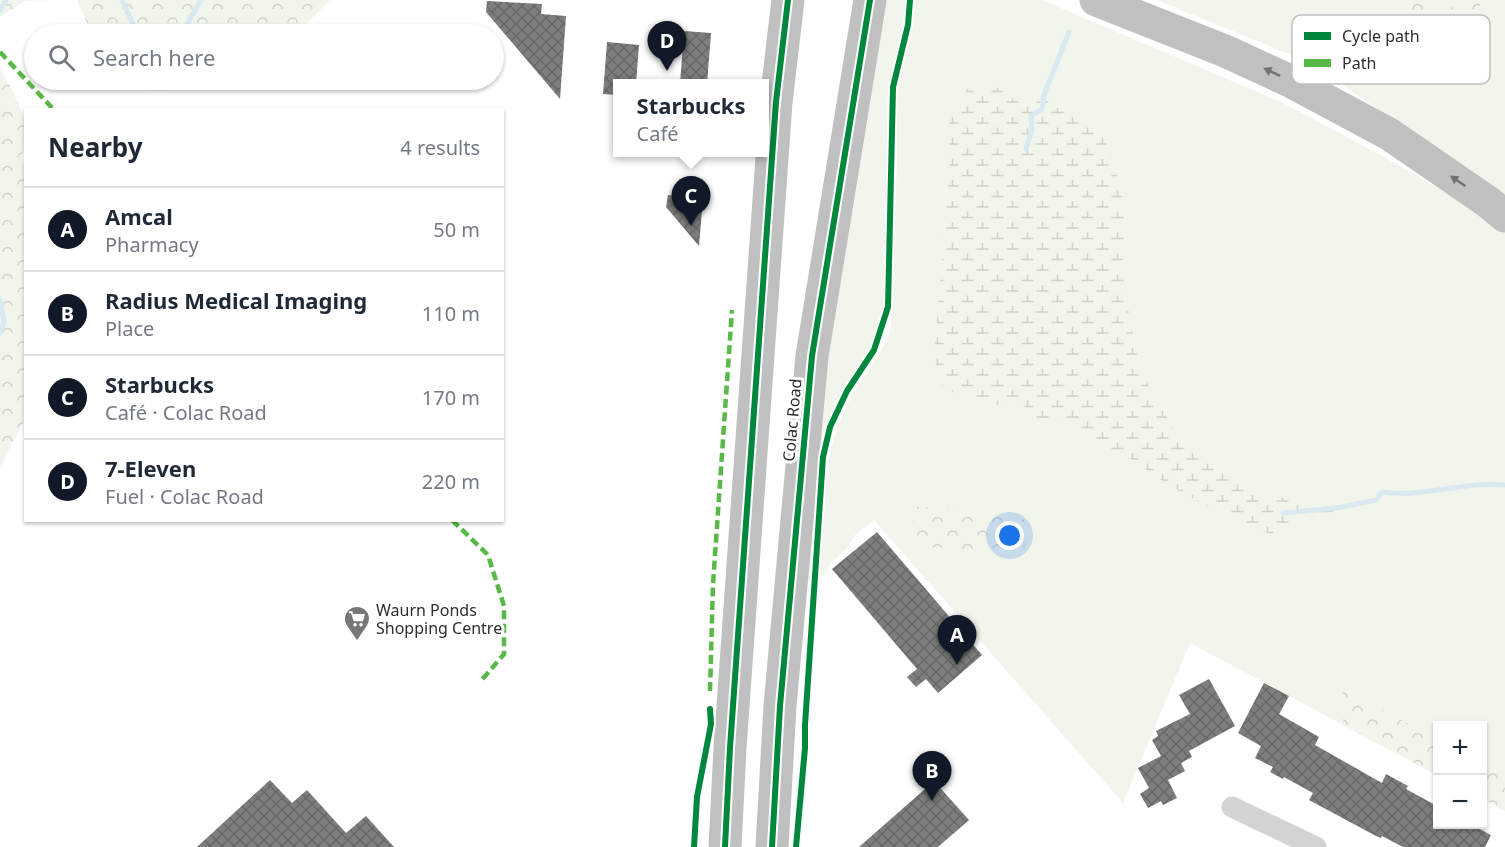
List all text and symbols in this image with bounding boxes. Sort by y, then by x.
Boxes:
legend [1292,15,1490,84]
pin: D [648,22,686,71]
search box [24,24,504,90]
text: Cycle path [1342,25,1420,47]
icon: search [45,41,78,74]
text: Search here [93,42,215,72]
text: Path [1342,52,1376,74]
one-way arrow [1264,68,1281,77]
popup [613,79,769,157]
text: Starbucks [637,90,745,120]
text: Café [637,120,679,147]
text: Nearby [48,129,143,165]
text: 4 results [400,134,480,161]
one-way arrow [1451,175,1467,187]
pin: C [672,176,710,226]
text: Amcal [105,201,173,231]
text: A [61,216,74,243]
text: 50 m [433,216,480,243]
text: Pharmacy [105,231,199,258]
text: Radius Medical Imaging [105,285,367,315]
text: B [61,300,74,327]
text: 110 m [422,300,480,327]
text: Place [105,315,154,342]
text: Starbucks [105,369,214,399]
street label: Colac Road [777,378,807,462]
text: C [61,384,74,411]
text: 170 m [422,384,480,411]
text: Café · Colac Road [105,399,267,426]
text: 7-Eleven [105,453,196,483]
text: D [60,468,75,495]
text: 220 m [422,468,480,495]
text: Fuel · Colac Road [105,483,264,510]
your location [995,521,1024,550]
place label: Waurn Ponds Shopping Centre [376,599,502,639]
supermarket icon: Waurn Ponds Shopping Centre [342,604,372,642]
pin: A [938,616,976,665]
map controls [1433,721,1487,829]
button: + [1433,721,1487,775]
pin: B [912,752,952,801]
button: − [1433,775,1487,829]

